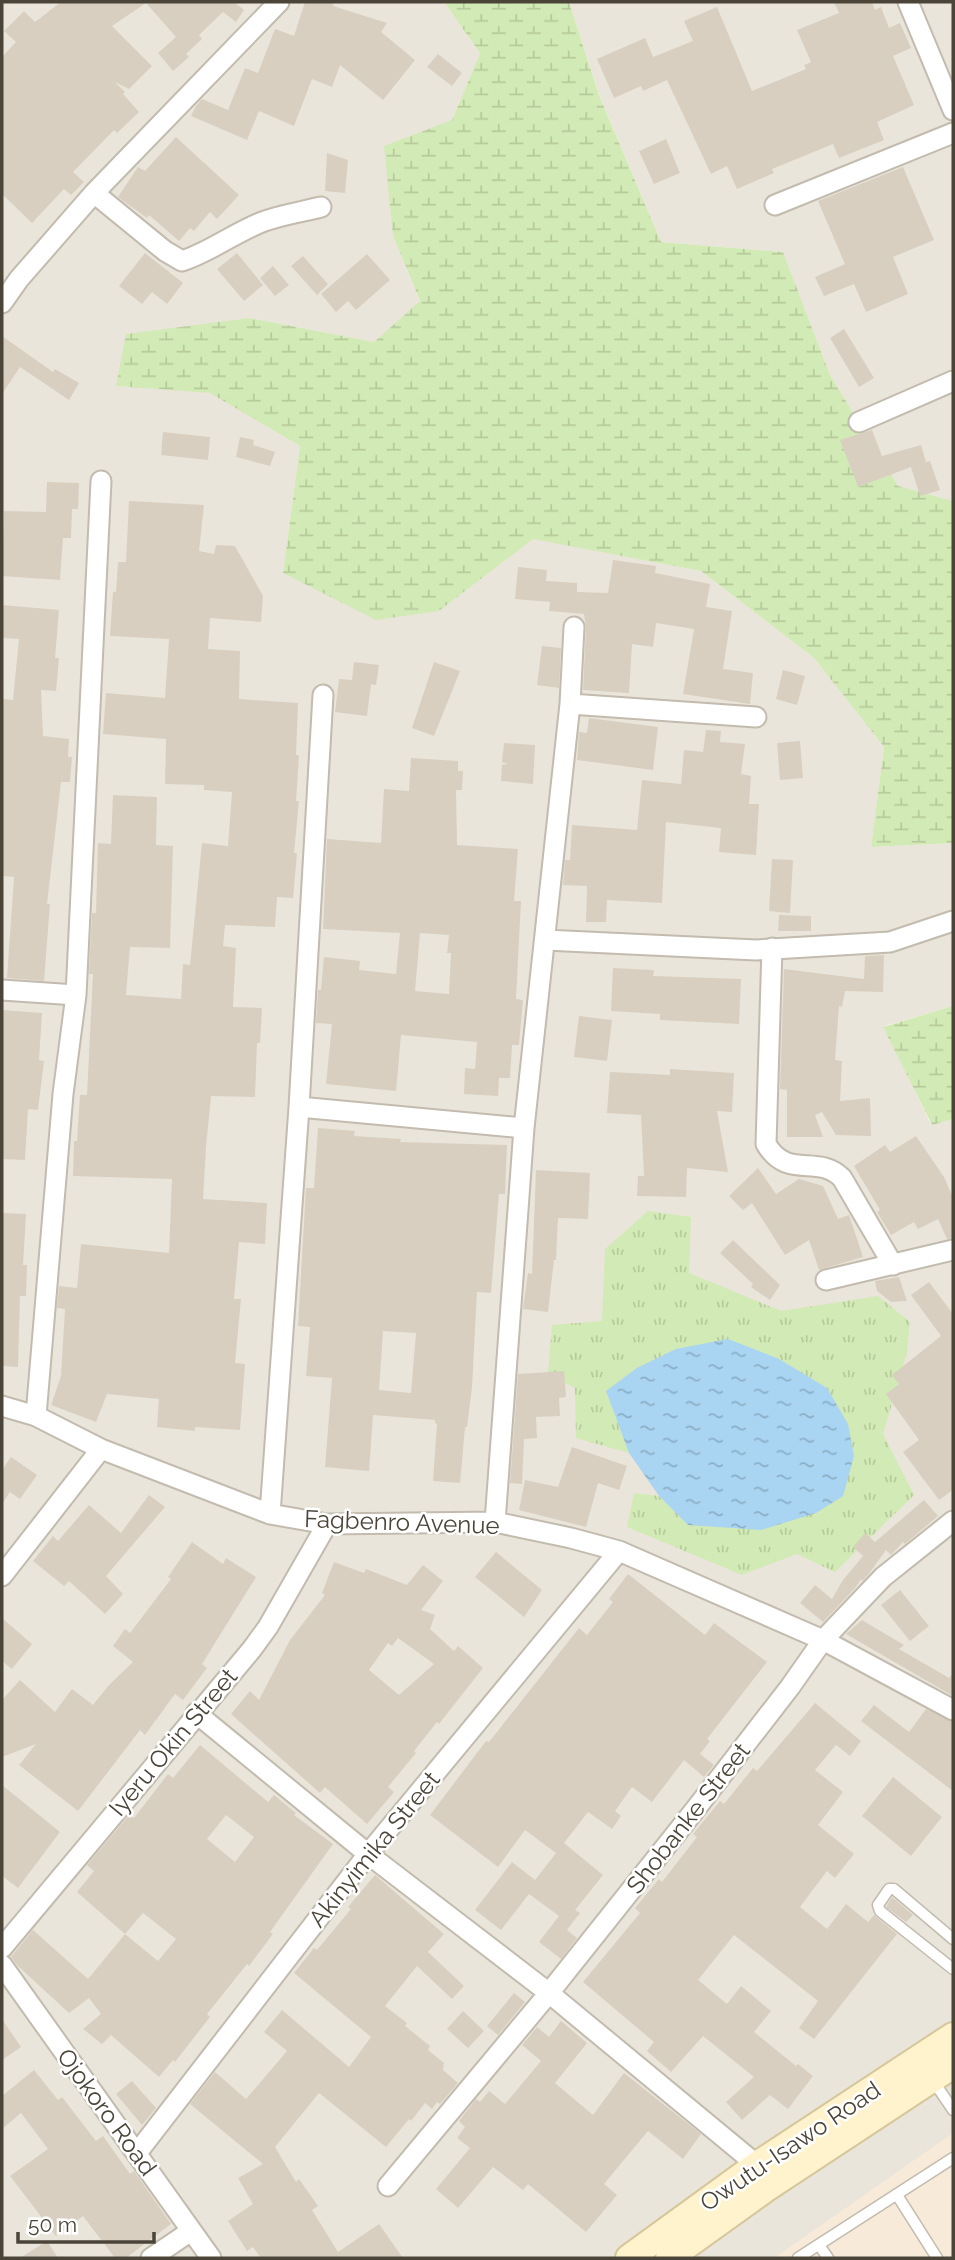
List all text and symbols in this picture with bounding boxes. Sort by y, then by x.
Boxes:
street label: Fagbenro Avenue [304,1504,500,1540]
street label: Iyeru Okin Street [103,1662,243,1822]
street label: Shobanke Street [620,1737,756,1899]
street label: Akinyimika Street [302,1765,446,1933]
street label: Ojokoro Road [51,2043,163,2181]
street label: Owutu-Isawo Road [694,2075,886,2217]
scale bar [18,2200,154,2244]
text: 50 m [28,2212,77,2237]

